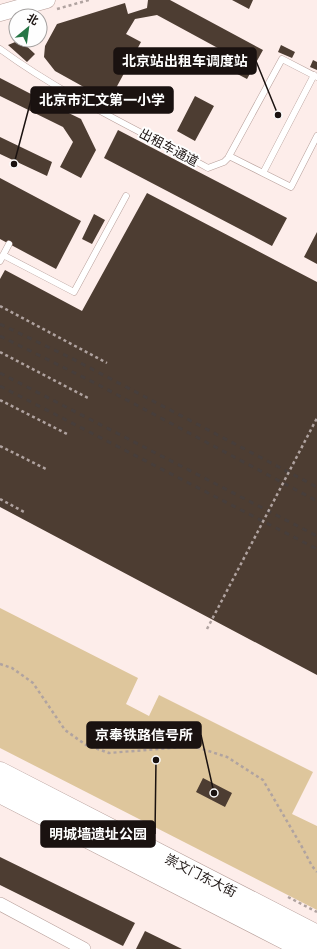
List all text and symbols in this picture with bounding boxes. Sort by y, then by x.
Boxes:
north arrow [8,8,48,48]
text: 北 [25,10,42,28]
callout: 北京站出租车调度站 [114,48,256,74]
text: 北京站出租车调度站 [122,51,248,70]
callout: 北京市汇文第一小学 [31,87,173,113]
text: 北京市汇文第一小学 [39,90,165,109]
street label: 出租车通道 [136,124,202,170]
callout: 京奉铁路信号所 [87,722,201,748]
text: 京奉铁路信号所 [95,725,193,744]
callout: 明城墙遗址公园 [41,821,155,847]
text: 明城墙遗址公园 [49,824,147,843]
street label: 崇文门东大街 [162,849,240,901]

